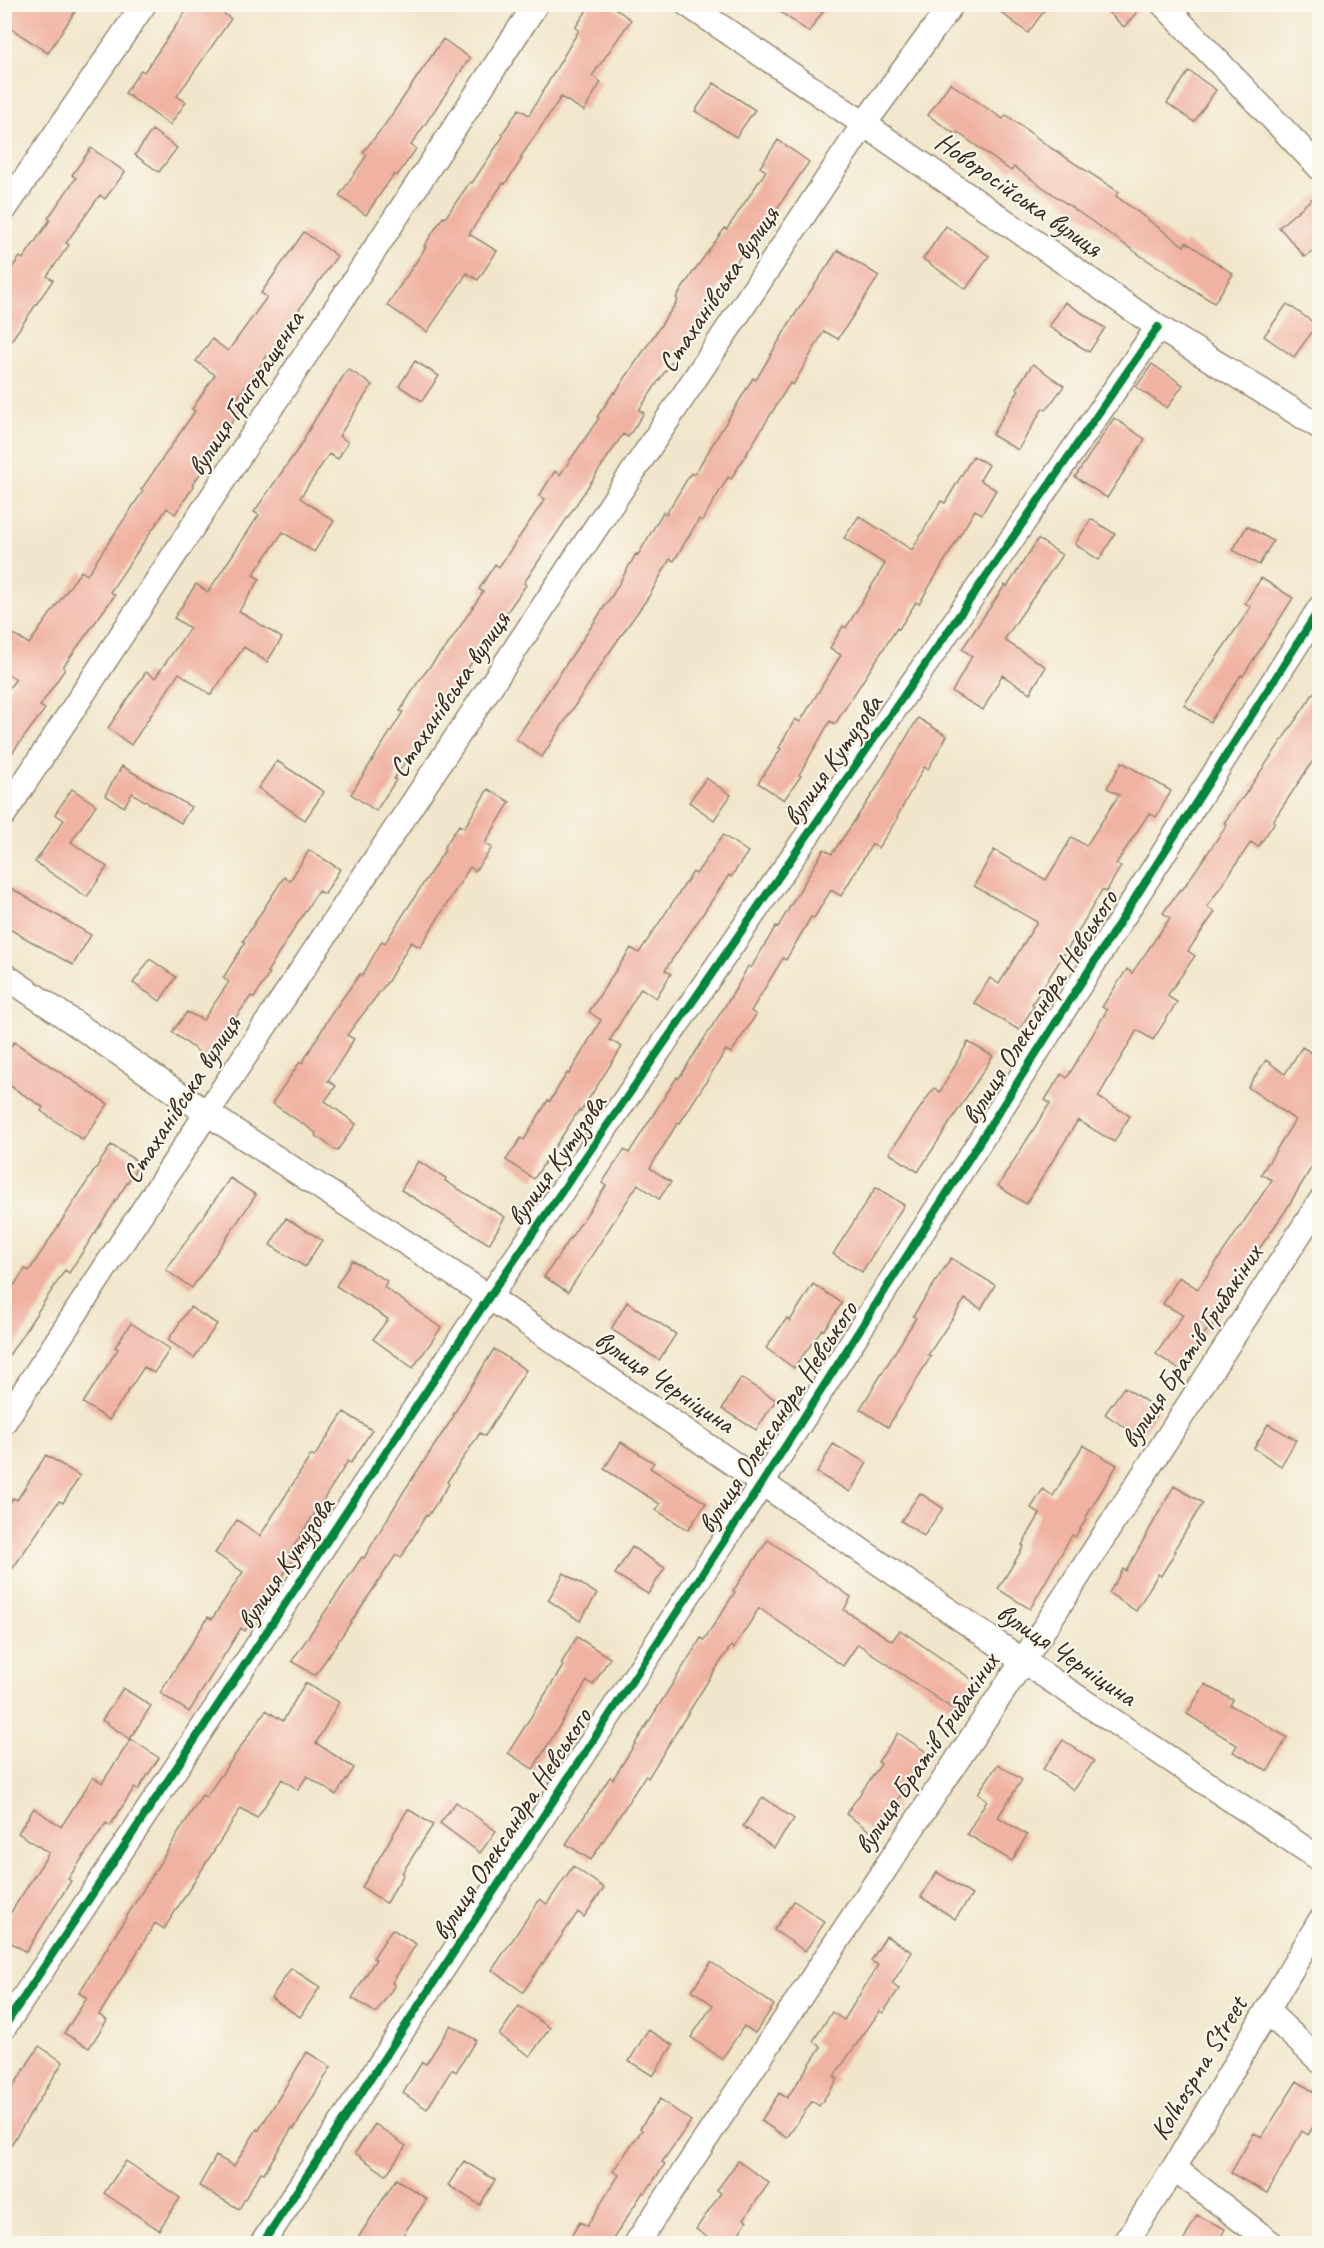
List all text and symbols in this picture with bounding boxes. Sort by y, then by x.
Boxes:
street label: Новоросійська вулиця [929,123,1110,265]
street label: Стаханівська вулиця [650,198,787,379]
street label: вулиця Григоращенка [179,302,312,482]
street label: Стаханівська вулиця [381,603,518,784]
street label: вулиця Кутузова [774,686,891,832]
street label: вулиця Олександра Невського [953,881,1126,1131]
street label: Стаханівська вулиця [114,1008,249,1190]
street label: вулиця Кутузова [498,1086,615,1232]
street label: вулиця Братів Грибакіних [1112,1236,1271,1454]
street label: вулиця Олександра Невського [689,1293,866,1540]
street label: вулиця Черніцина [588,1321,743,1442]
street label: вулиця Кутузова [228,1489,343,1636]
street label: вулиця Черніцина [990,1594,1145,1715]
street label: вулиця Братів Грибакіних [846,1644,1008,1860]
street label: вулиця Олександра Невського [423,1700,600,1947]
street label: Kolhospna Street [1141,1988,1256,2146]

